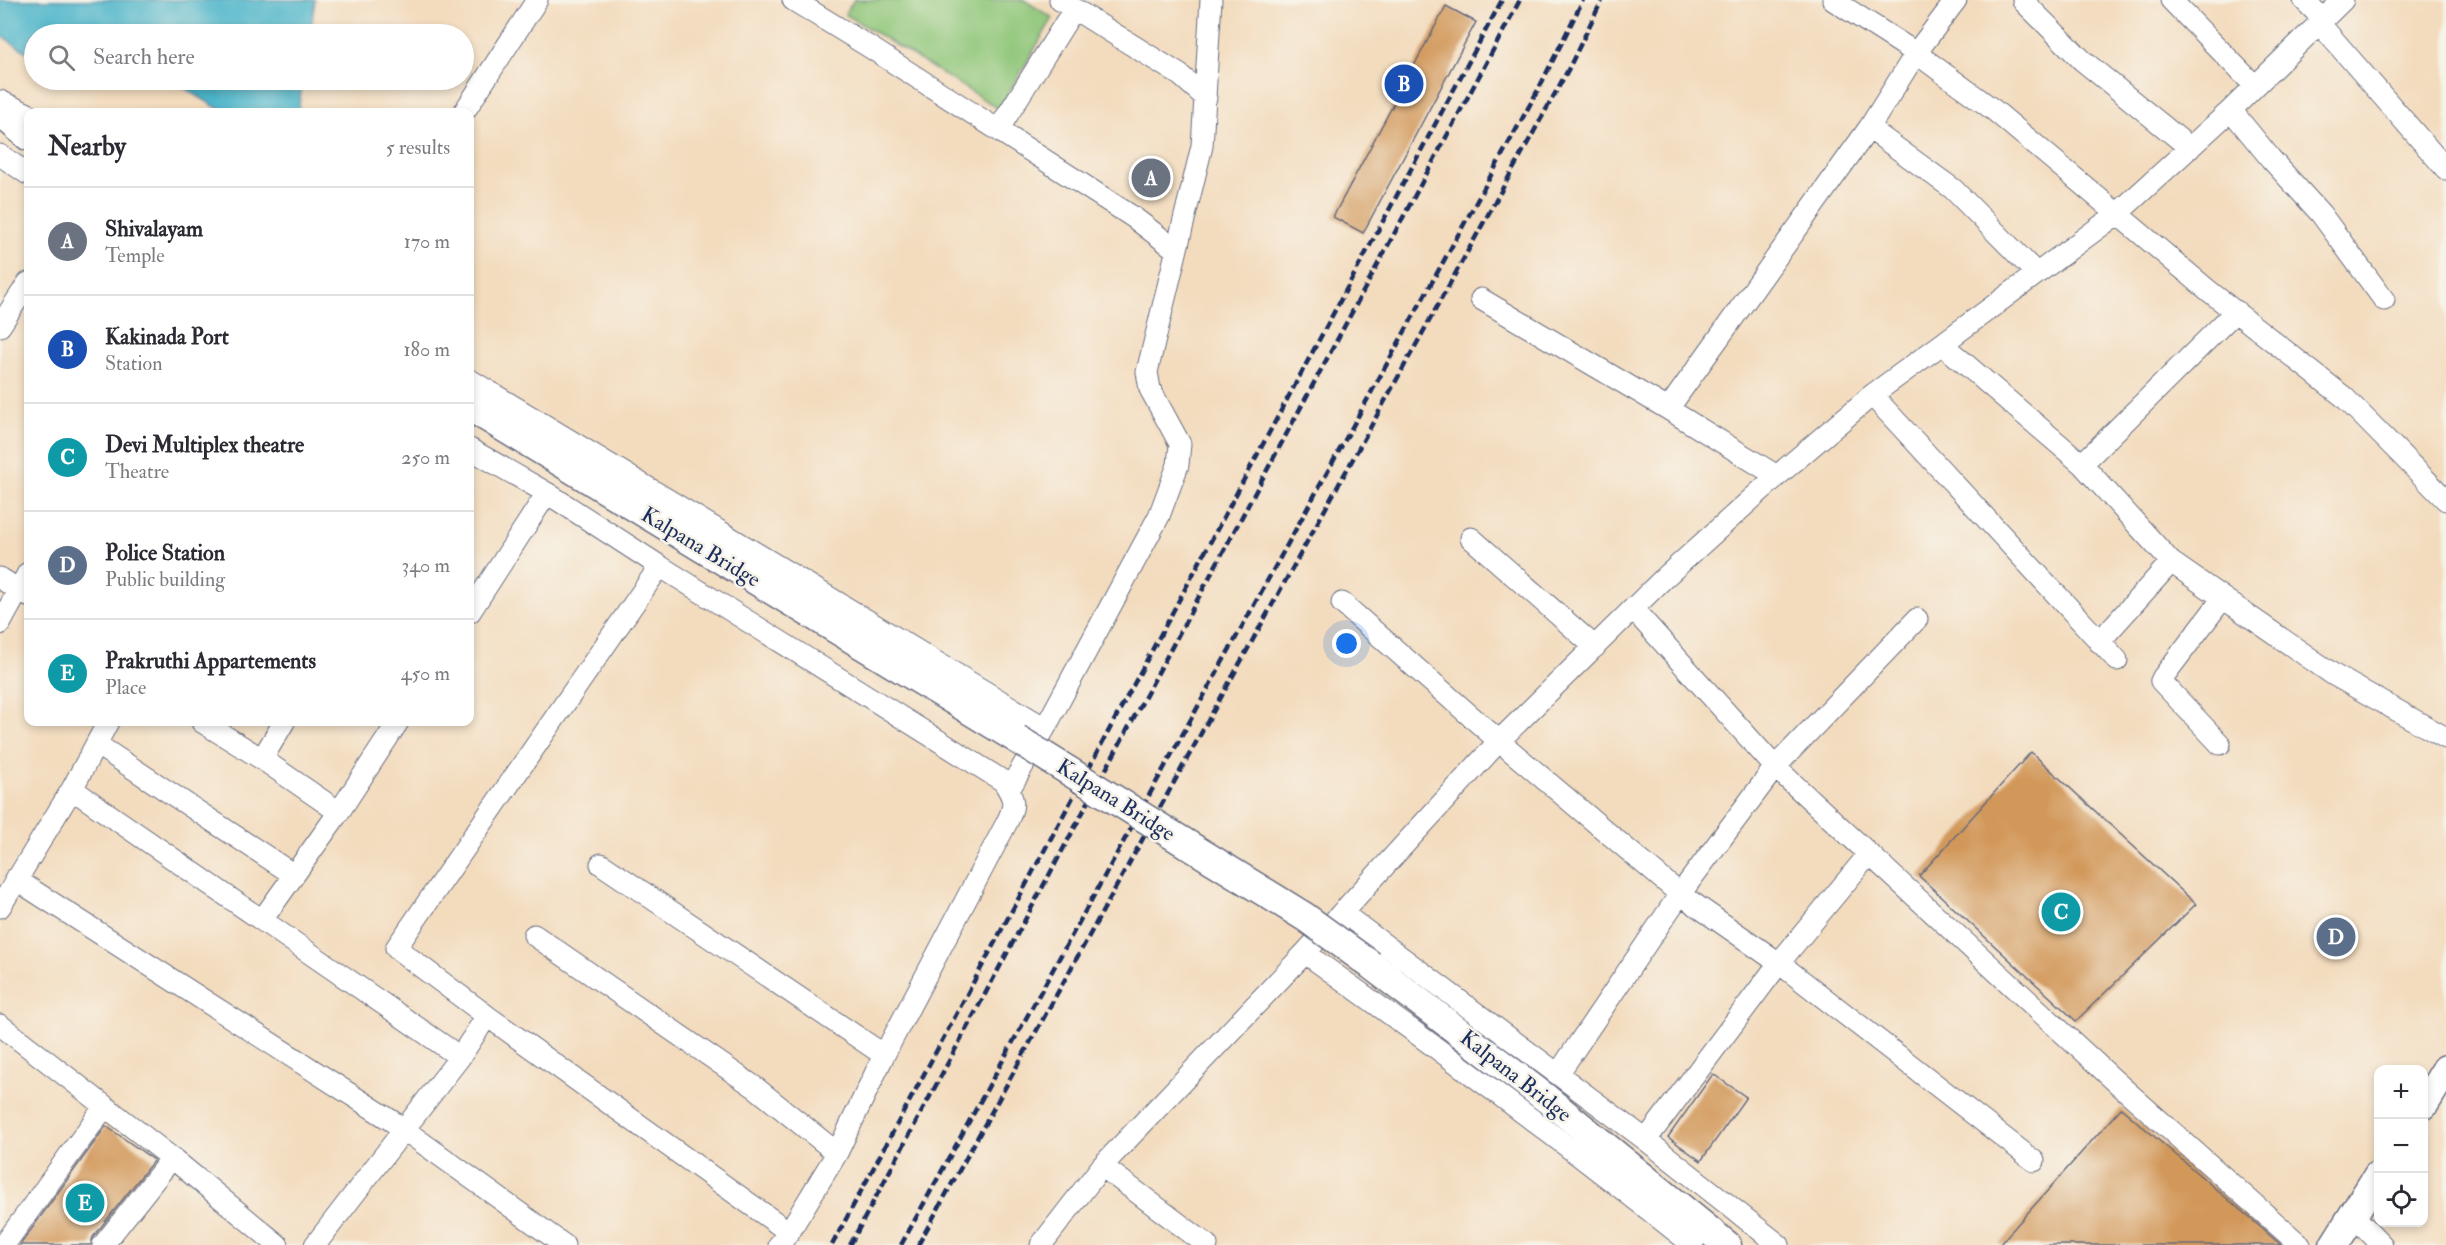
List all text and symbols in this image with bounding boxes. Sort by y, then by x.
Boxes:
search box [24,24,474,90]
icon: search [45,41,78,74]
text: Search here [93,43,195,71]
pin: B [1384,62,1424,106]
text: Nearby [48,131,126,163]
text: 5 results [386,135,450,160]
pin: A [1132,156,1170,201]
text: Shivalayam [105,215,203,243]
text: A [61,229,74,254]
text: 170 m [404,229,450,254]
text: Temple [105,243,165,268]
text: Kakinada Port [105,323,229,351]
text: B [61,337,74,362]
text: 180 m [403,337,450,362]
text: Station [105,351,162,376]
text: Devi Multiplex theatre [105,431,304,459]
text: C [60,445,75,470]
text: 250 m [401,445,450,470]
text: Theatre [105,459,169,484]
street label: Kalpana Bridge [636,500,766,594]
text: Police Station [105,539,225,567]
text: D [59,553,76,578]
text: 340 m [402,553,450,578]
text: Public building [105,567,225,592]
your location [1332,629,1361,658]
text: Prakruthi Appartements [105,647,316,675]
text: E [60,661,75,686]
text: 450 m [401,661,450,686]
text: Place [105,675,146,700]
street label: Kalpana Bridge [1051,753,1180,848]
pin: C [2042,890,2080,934]
pin: D [2316,914,2356,960]
street label: Kalpana Bridge [1454,1024,1578,1129]
map controls [2374,1065,2428,1227]
button: + [2374,1065,2428,1119]
button: − [2374,1119,2428,1173]
button: locate [2374,1173,2428,1227]
pin: E [66,1180,104,1226]

